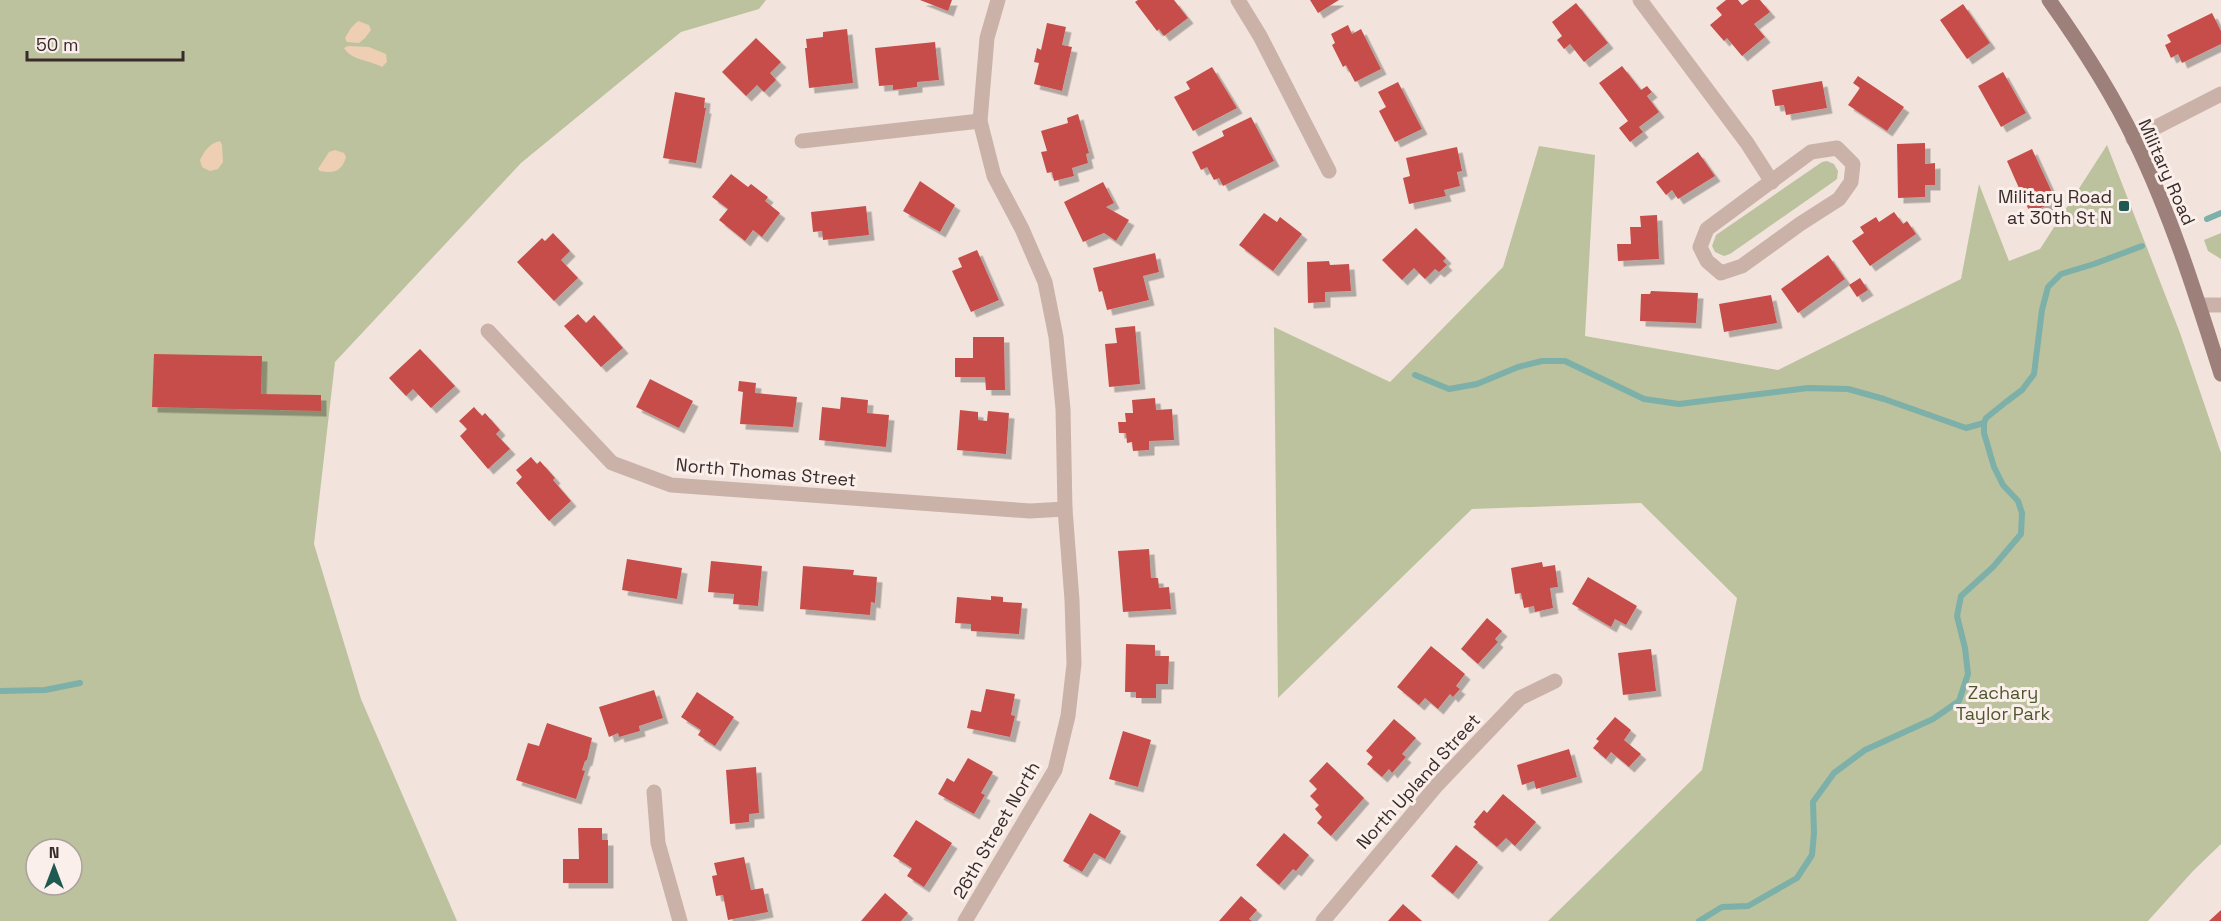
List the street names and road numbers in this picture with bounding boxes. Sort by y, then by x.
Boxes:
street label: Military Road [2133,115,2201,229]
street label: North Thomas Street [675,453,857,491]
street label: North Upland Street [1351,709,1485,853]
street label: 26th Street North [947,757,1045,903]

